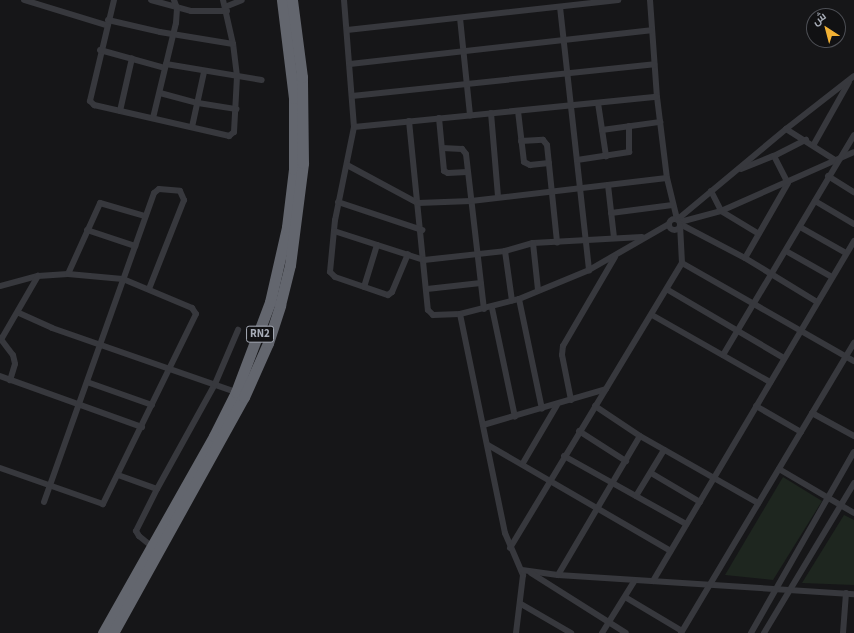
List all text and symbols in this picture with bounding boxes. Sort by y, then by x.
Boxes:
north arrow [806,8,846,48]
text: ش [809,8,829,29]
road number: RN2 [246,325,274,343]

